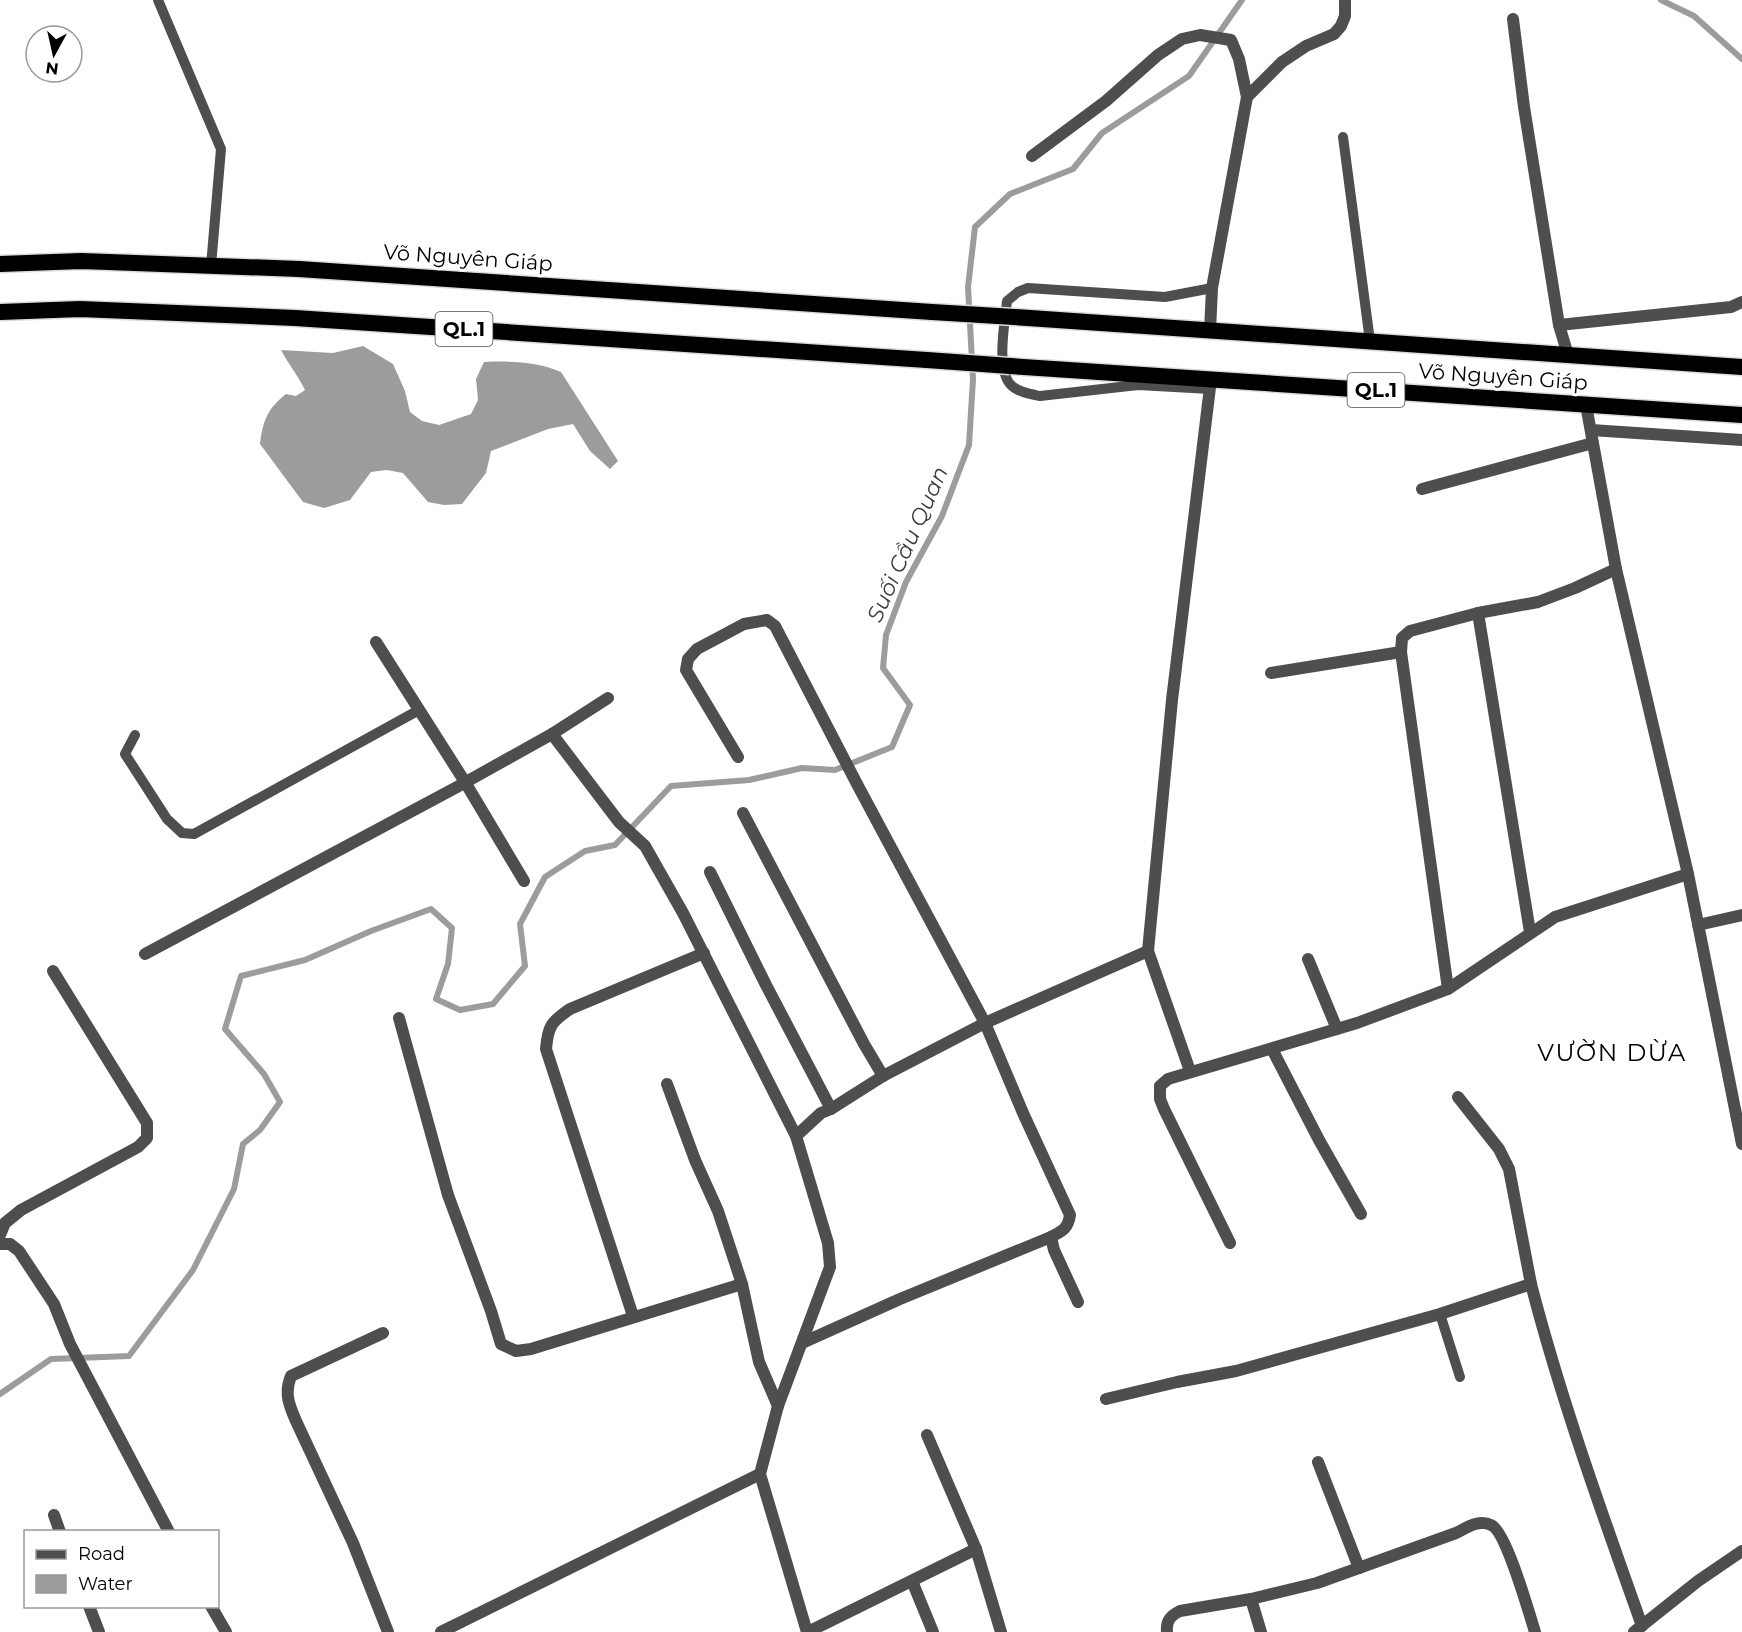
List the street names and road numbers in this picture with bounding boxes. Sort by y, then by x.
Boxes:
street label: Võ Nguyên Giáp [383,239,554,276]
road number: QL.1 [436,312,492,346]
street label: Võ Nguyên Giáp [1418,358,1589,395]
road number: QL.1 [1348,373,1404,407]

